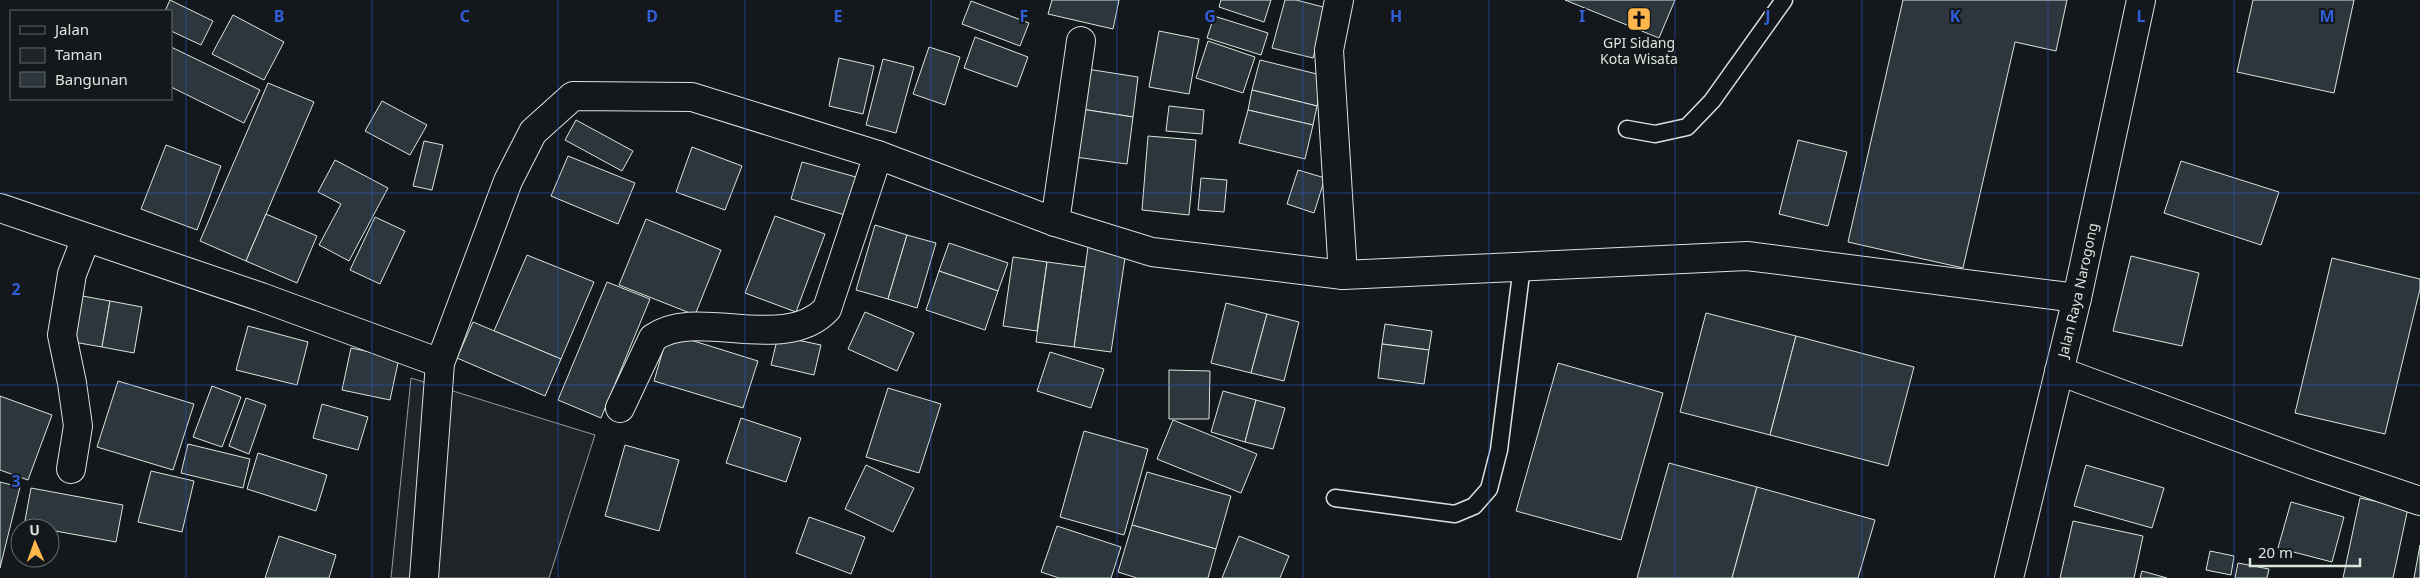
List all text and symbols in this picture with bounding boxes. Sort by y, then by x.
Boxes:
text: B [274,5,284,27]
text: C [460,5,470,27]
text: D [646,5,658,27]
text: E [834,5,843,27]
text: F [1020,5,1028,27]
text: G [1204,5,1216,27]
text: H [1390,5,1402,27]
text: I [1579,5,1585,27]
text: J [1763,5,1771,27]
text: K [1950,5,1961,27]
text: L [2137,5,2146,27]
text: M [2319,5,2335,27]
church icon: GPI Sidang Kota Wisata [1626,6,1652,32]
legend [10,10,172,100]
text: Jalan [53,19,89,39]
place label: GPI Sidang Kota Wisata [1600,33,1678,68]
text: Taman [55,44,102,64]
text: Bangunan [55,69,128,89]
street label: Jalan Raya Narogong [2052,221,2102,361]
text: 2 [11,278,21,300]
text: 3 [11,470,21,492]
north arrow [10,518,60,568]
text: U [29,520,40,539]
scale bar [2250,536,2360,568]
text: 20 m [2258,542,2293,562]

